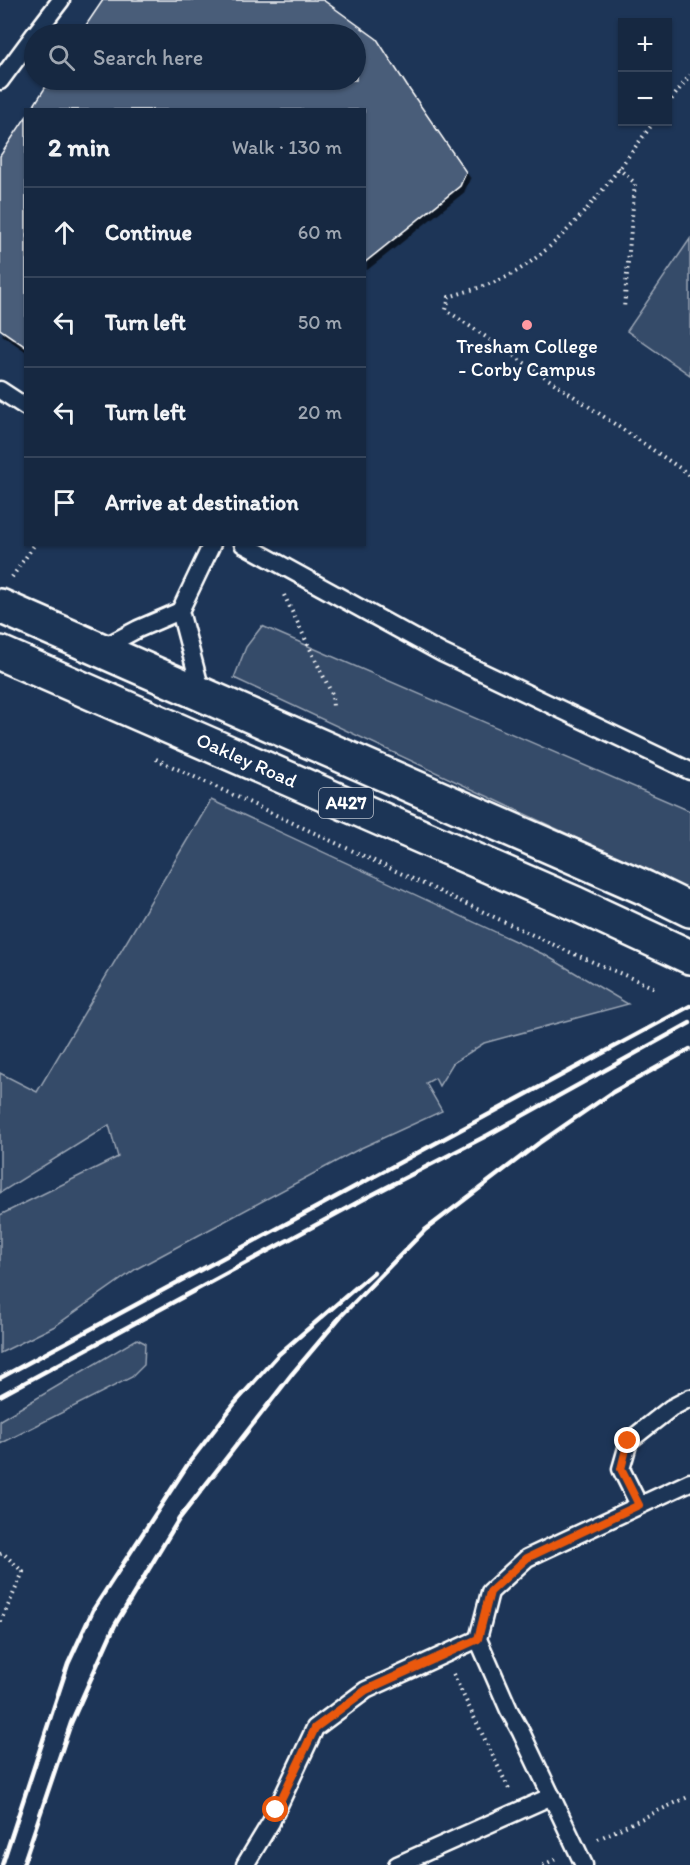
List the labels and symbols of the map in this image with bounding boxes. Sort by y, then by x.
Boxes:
marker: Tresham College - Corby Campus [520,318,534,332]
place label: Tresham College - Corby Campus [456,334,598,381]
street label: Oakley Road [193,727,301,793]
road number: A427 [319,788,373,818]
route end [614,1427,640,1453]
route start [262,1796,288,1822]

